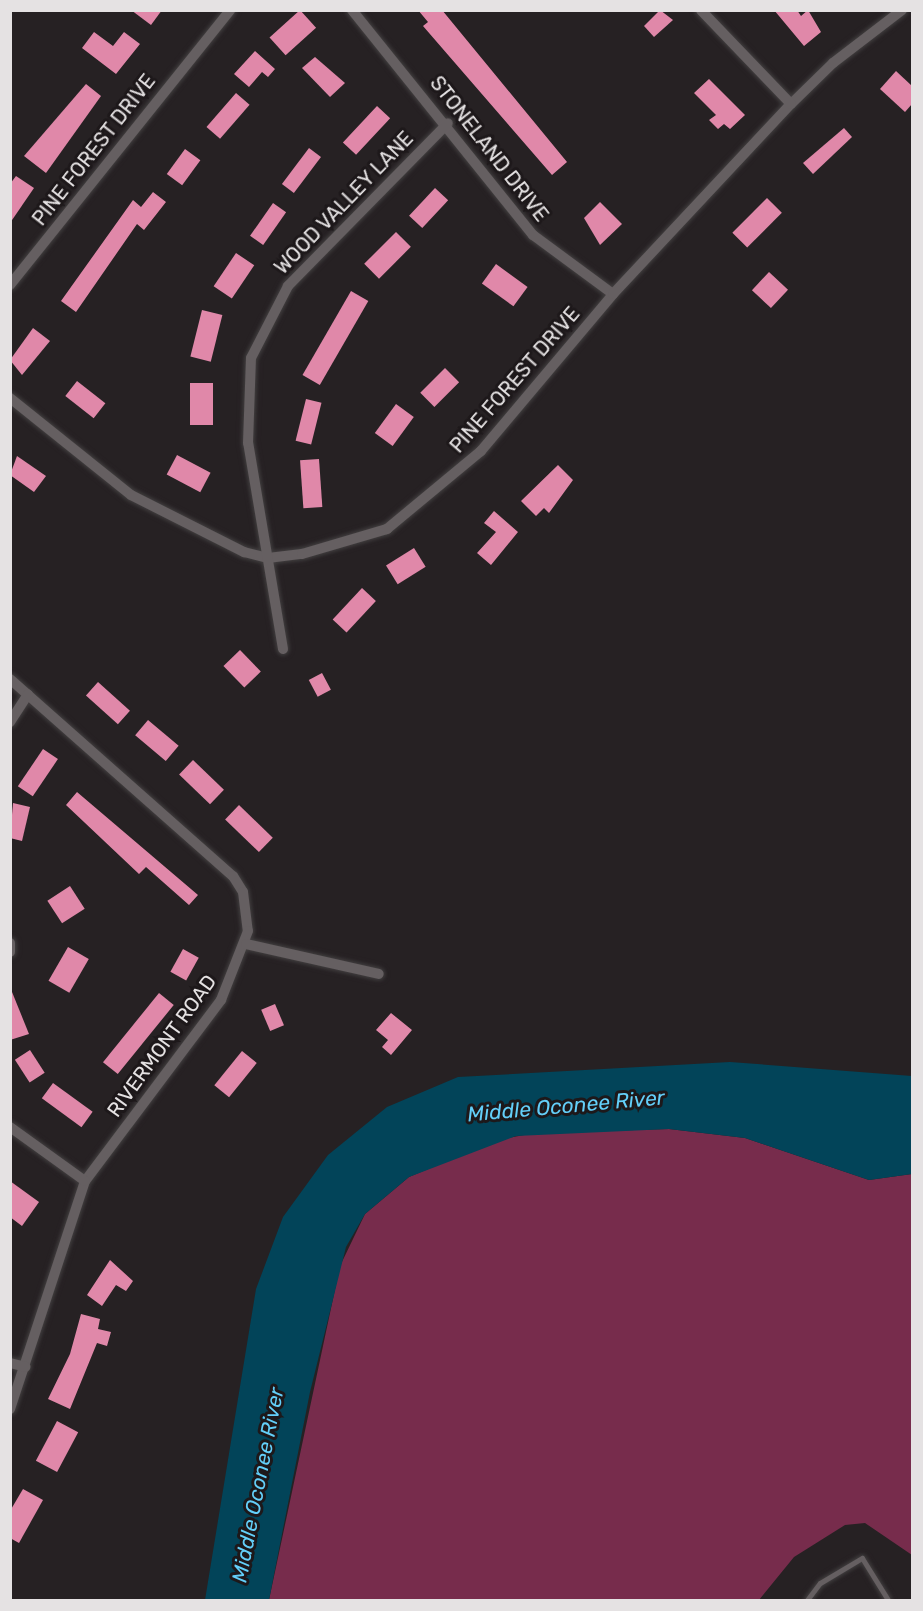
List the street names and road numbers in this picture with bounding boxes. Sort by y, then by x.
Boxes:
street label: PINE FOREST DRIVE [27,69,161,231]
street label: STONELAND DRIVE [425,72,553,226]
street label: WOOD VALLEY LANE [269,126,419,280]
street label: PINE FOREST DRIVE [445,302,585,458]
street label: RIVERMONT ROAD [102,970,222,1122]

